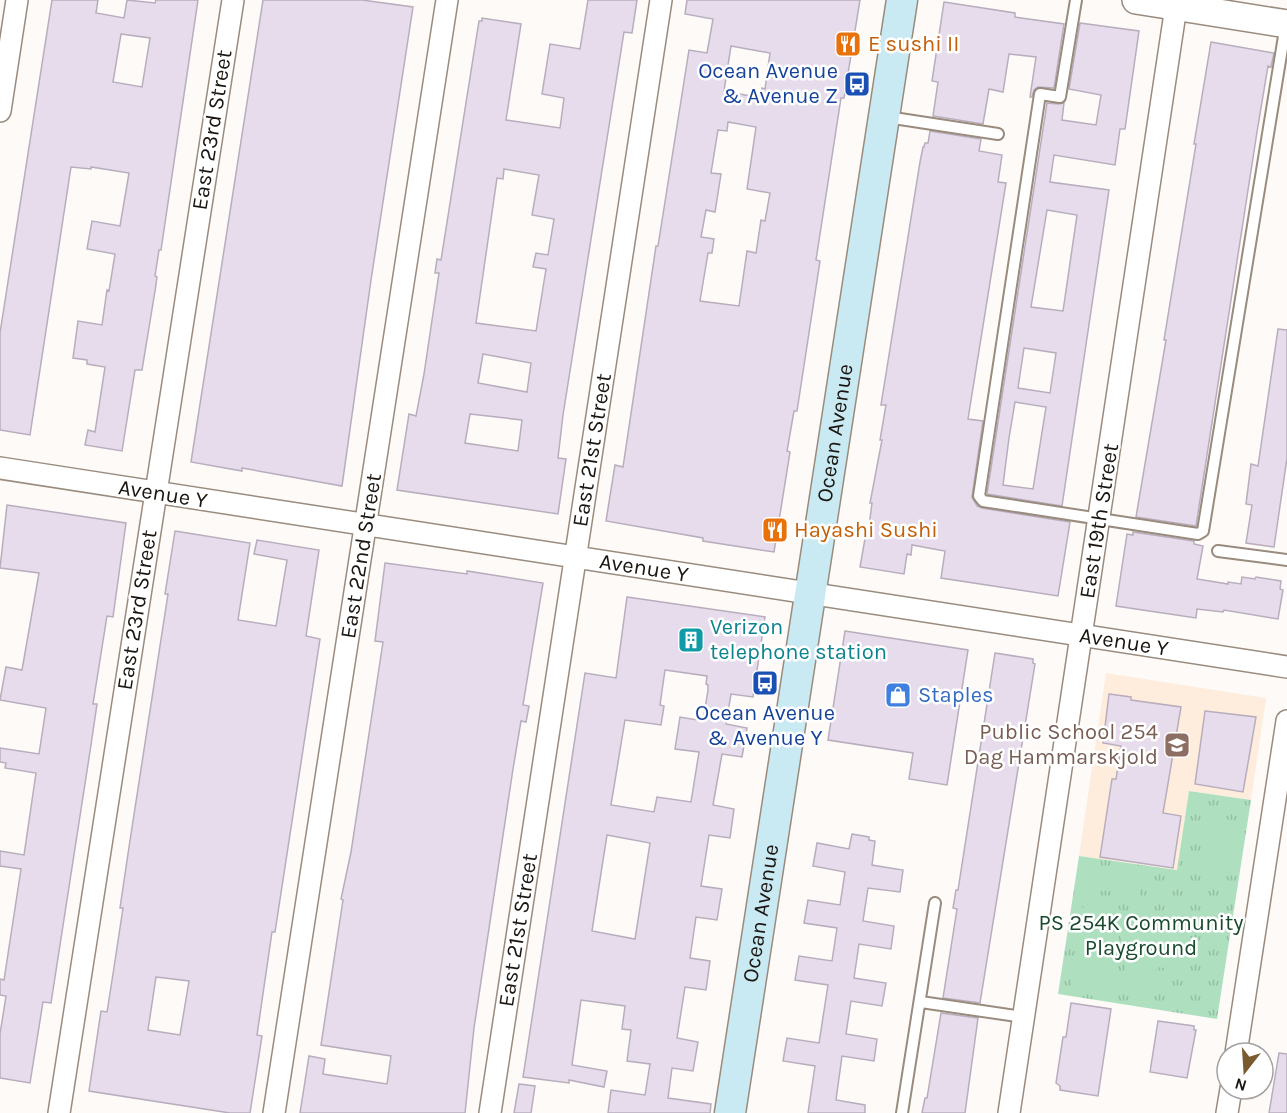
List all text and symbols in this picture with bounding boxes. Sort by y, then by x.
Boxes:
restaurant icon: E sushi II [833,29,863,59]
place label: E sushi II [868,31,959,57]
street label: East 23rd Street [186,48,238,212]
place label: Ocean Avenue & Avenue Z [698,58,838,109]
bus stop icon: Ocean Avenue & Avenue Z [842,69,872,99]
street label: Ocean Avenue [812,362,859,504]
street label: East 21st Street [567,371,617,529]
street label: East 19th Street [1074,442,1124,600]
street label: East 22nd Street [335,472,387,640]
street label: Avenue Y [117,474,209,514]
restaurant icon: Hayashi Sushi [760,515,790,545]
place label: Hayashi Sushi [794,517,938,543]
street label: East 23rd Street [111,528,163,692]
street label: Avenue Y [598,548,690,588]
place label: Verizon telephone station [710,614,887,665]
street label: Avenue Y [1078,622,1170,662]
building icon: Verizon telephone station [676,625,706,655]
bus stop icon: Ocean Avenue & Avenue Y [750,668,780,698]
shop icon: Staples [883,680,913,710]
place label: Staples [918,682,994,708]
place label: Ocean Avenue & Avenue Y [695,700,835,751]
place label: Public School 254 Dag Hammarskjold [964,719,1158,770]
school or university icon: Public School 254 Dag Hammarskjold [1162,730,1192,760]
street label: Ocean Avenue [737,842,784,985]
street label: East 21st Street [493,851,543,1009]
park label: PS 254K Community Playground [1038,910,1244,961]
north arrow [1215,1041,1275,1101]
text: N [1232,1074,1249,1096]

